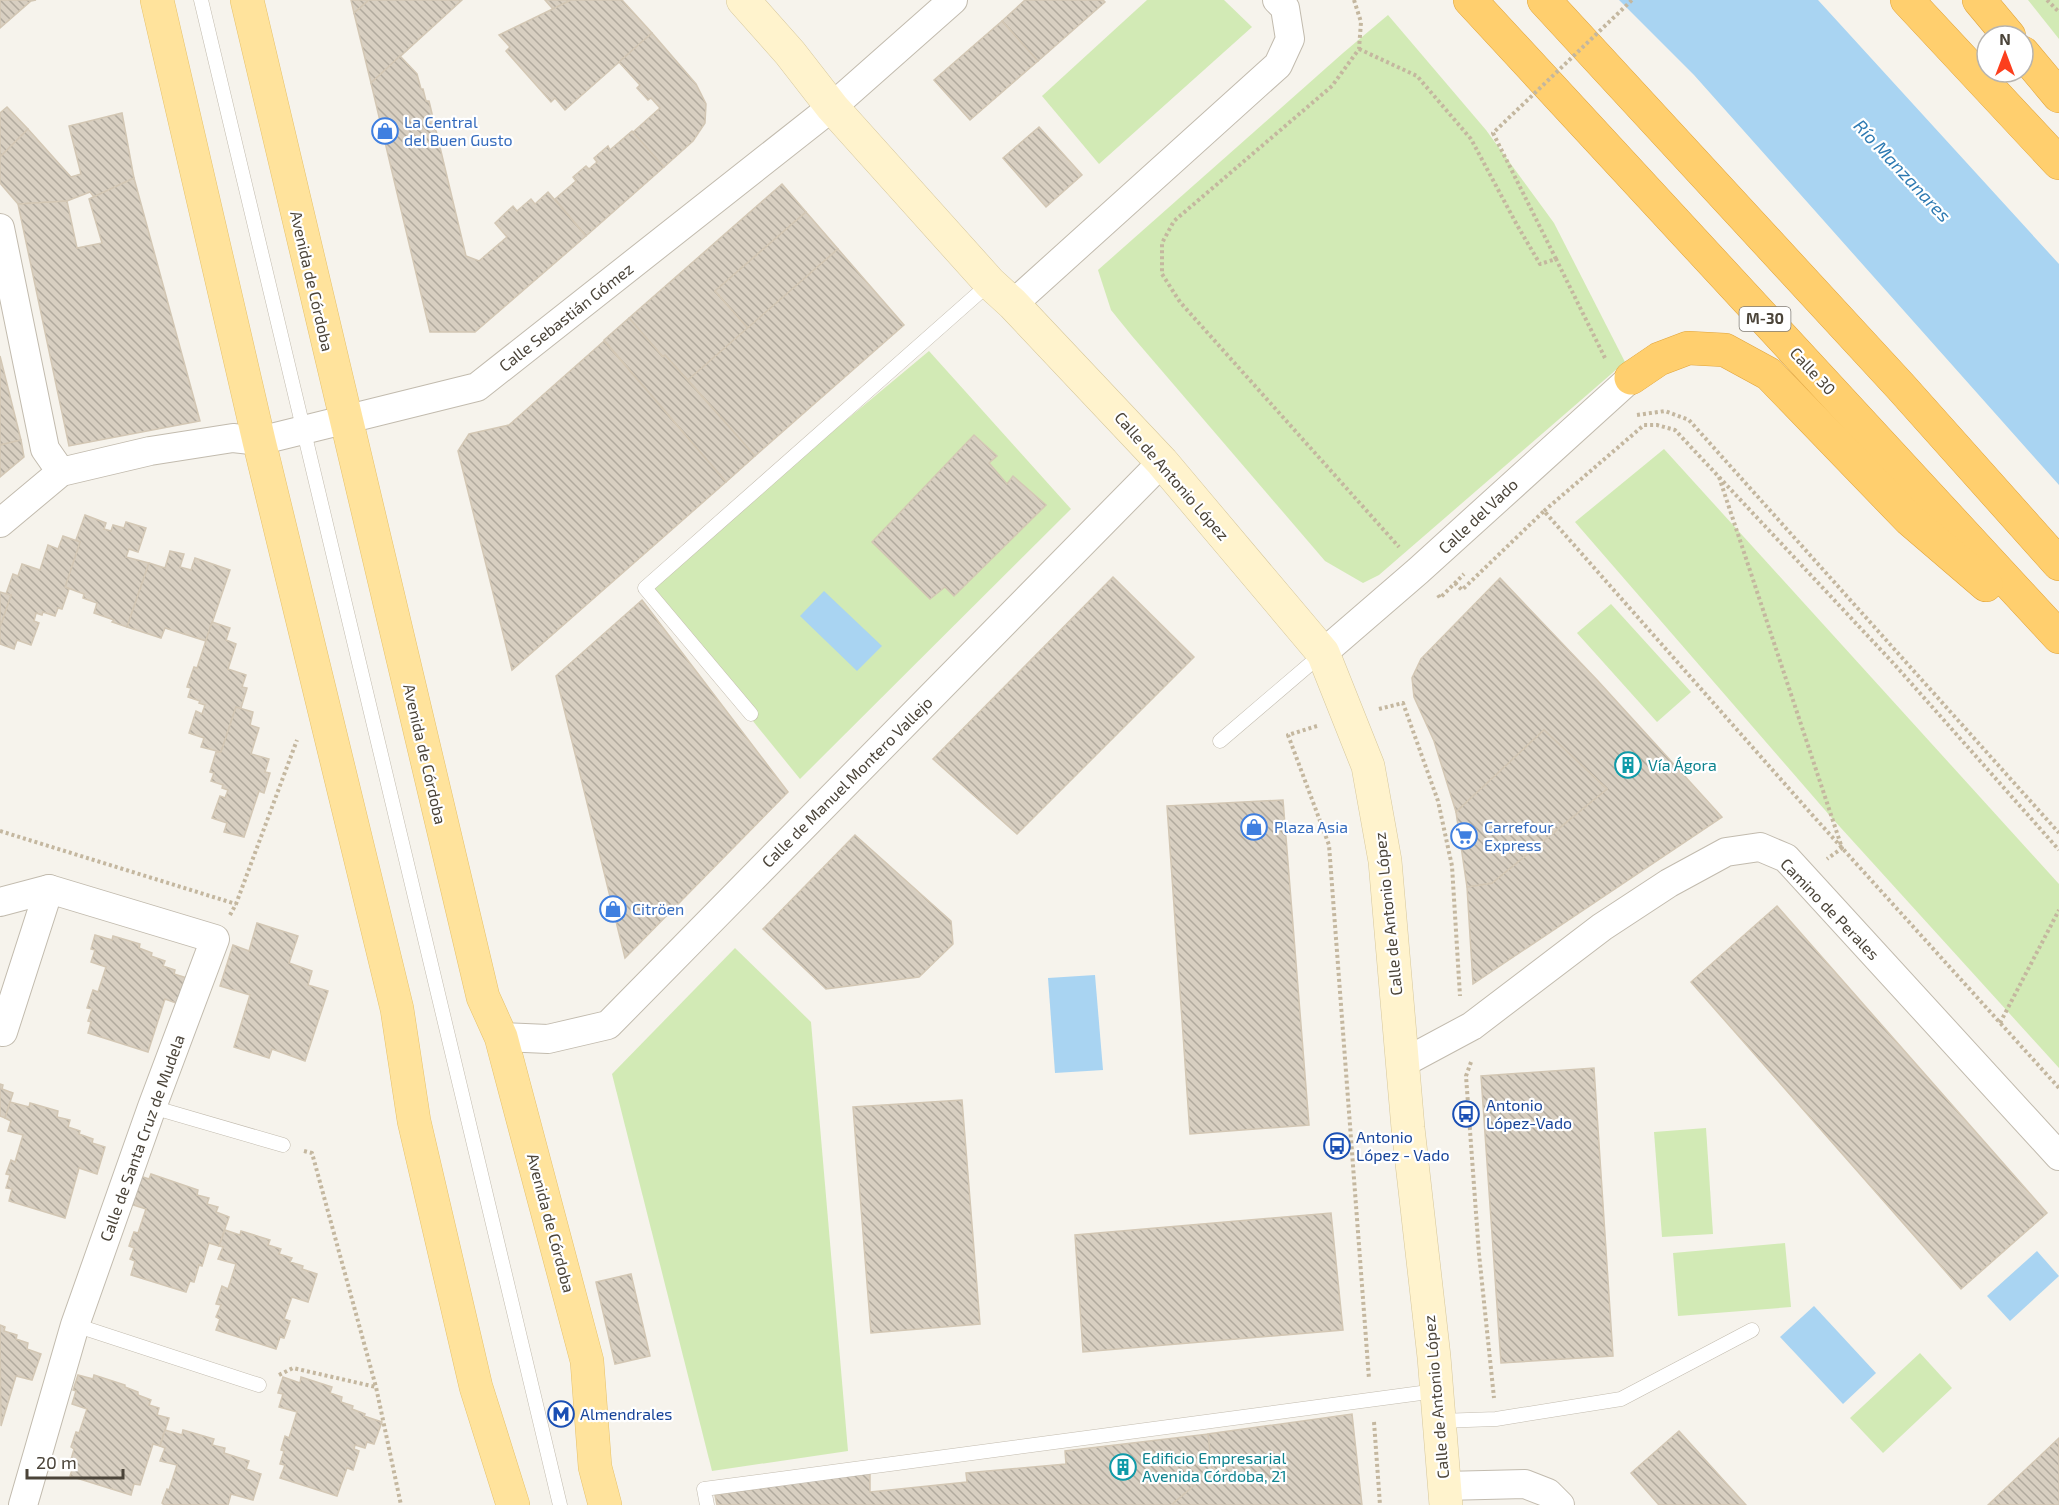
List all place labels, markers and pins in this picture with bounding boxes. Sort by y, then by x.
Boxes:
place label: La Central del Buen Gusto [404,112,513,149]
shop icon: La Central del Buen Gusto [370,116,400,146]
building icon: Vía Ágora [1613,750,1643,780]
place label: Vía Ágora [1648,755,1717,774]
shop icon: Plaza Asia [1239,812,1269,842]
place label: Plaza Asia [1274,817,1348,836]
place label: Carrefour Express [1484,817,1554,854]
supermarket icon: Carrefour Express [1449,821,1479,851]
shop icon: Citröen [598,894,628,924]
place label: Citröen [632,899,684,918]
place label: Antonio López-Vado [1486,1095,1572,1132]
bus stop icon: Antonio López-Vado [1451,1099,1481,1129]
place label: Antonio López - Vado [1356,1127,1450,1164]
bus stop icon: Antonio López - Vado [1322,1131,1352,1161]
metro station icon: Almendrales [546,1399,576,1429]
place label: Almendrales [580,1404,672,1423]
place label: Edificio Empresarial Avenida Córdoba, 21 [1142,1448,1287,1485]
building icon: Edificio Empresarial Avenida Córdoba, 21 [1108,1452,1138,1482]

